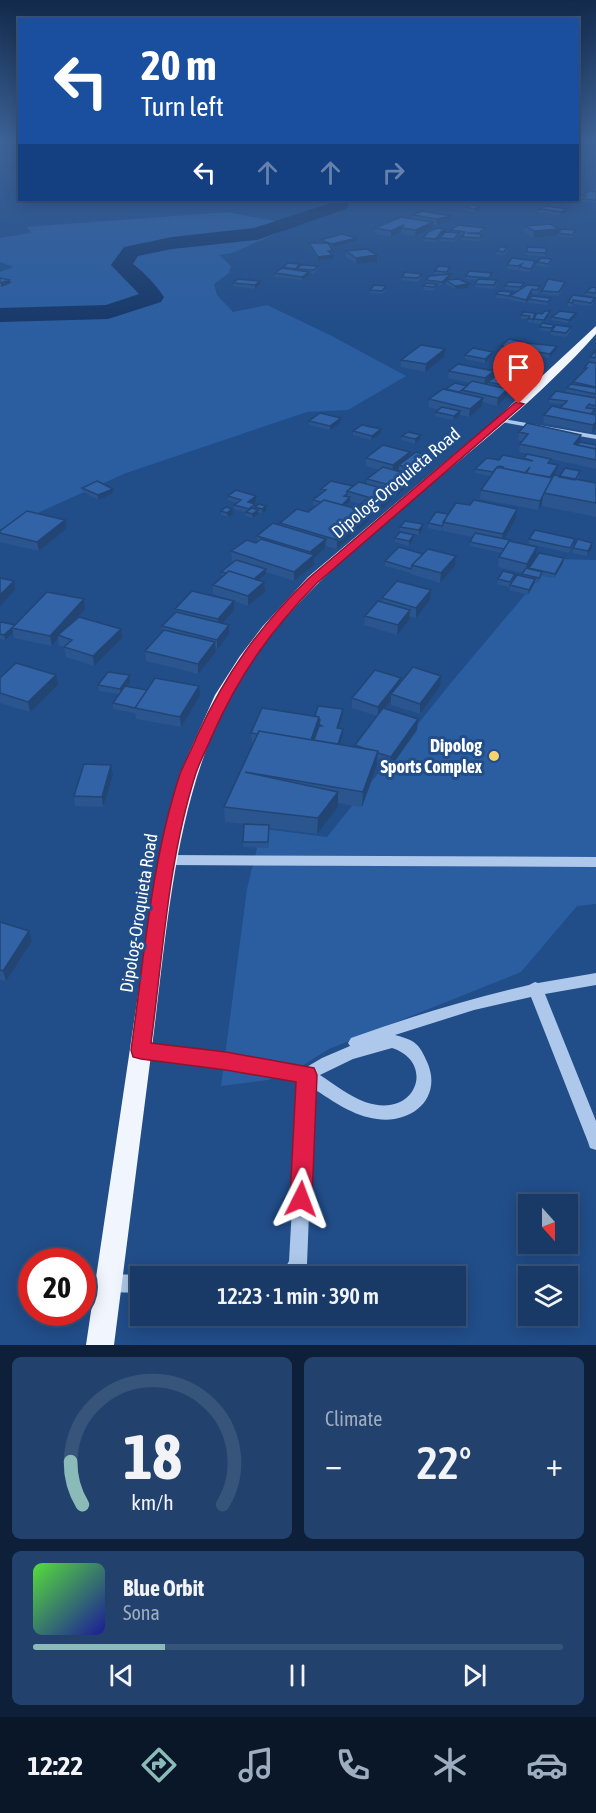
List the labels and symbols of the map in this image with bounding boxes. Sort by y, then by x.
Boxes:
pin [493,342,544,404]
street label: Dipolog-Oroquieta Road [327,423,464,542]
place label: Dipolog Sports Complex [380,735,483,777]
marker: Dipolog Sports Complex [487,749,501,763]
street label: Dipolog-Oroquieta Road [116,832,161,994]
position arrow [269,1167,333,1231]
north arrow [518,1194,578,1254]
speed limit sign: 20 [18,1248,96,1326]

